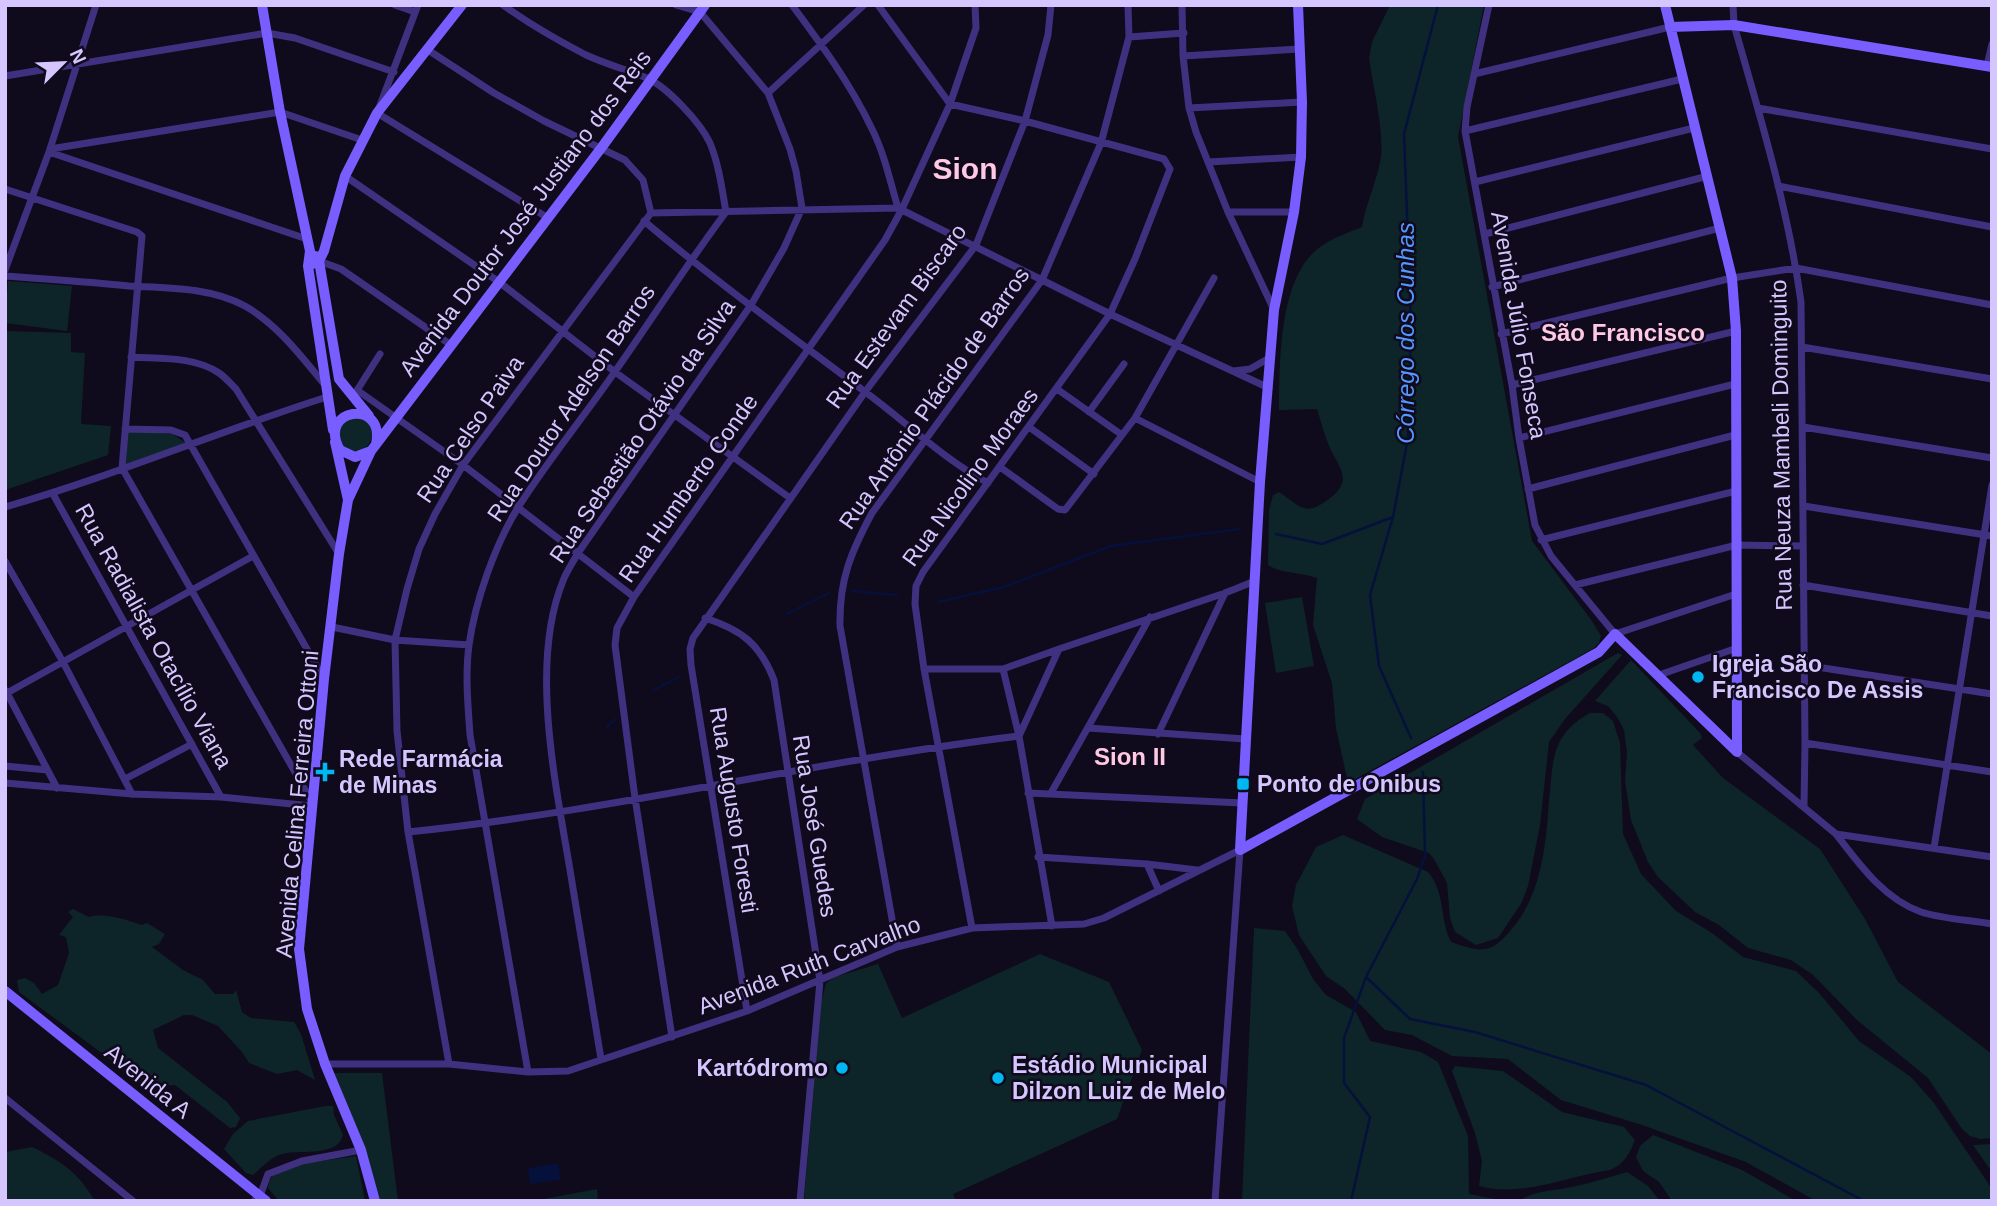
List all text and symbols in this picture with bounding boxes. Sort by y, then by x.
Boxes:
north arrow [28,28,98,98]
street label: Avenida Doutor José Justiano dos Reis [394,45,656,381]
text: N [66,46,90,67]
district label: Sion [933,152,998,185]
street label: Avenida Júlio Fonseca [1486,209,1552,441]
street label: Rua Estevam Biscaro [820,219,972,413]
water label: Córrego dos Cunhas [1392,222,1419,444]
street label: Rua Antônio Plácido de Barros [834,262,1034,534]
street label: Rua Neuza Mambeli Dominguito [1765,279,1797,611]
street label: Rua Doutor Adelson Barros [482,280,660,526]
street label: Rua Sebastião Otávio da Silva [544,294,740,568]
district label: São Francisco [1541,319,1705,346]
street label: Rua Celso Paiva [411,351,529,507]
street label: Rua Nicolino Moraes [897,383,1043,571]
street label: Rua Humberto Conde [613,389,763,587]
street label: Rua Radialista Otacílio Viana [70,499,238,773]
street label: Avenida Celina Ferreira Ottoni [271,649,323,959]
place label: Igreja São Francisco De Assis [1712,651,1923,703]
marker: Igreja São Francisco De Assis [1690,669,1706,685]
street label: Rua Augusto Foresti [705,705,763,915]
street label: Rua José Guedes [788,733,842,919]
district label: Sion II [1094,743,1166,770]
place label: Rede Farmácia de Minas [339,746,503,798]
marker: Rede Farmácia de Minas [317,764,333,780]
place label: Ponto de Onibus [1257,771,1441,797]
marker: Ponto de Onibus [1235,776,1251,792]
street label: Avenida Ruth Carvalho [694,911,924,1019]
street label: Avenida A [100,1038,197,1124]
place label: Estádio Municipal Dilzon Luiz de Melo [1012,1052,1225,1104]
place label: Kartódromo [696,1055,828,1081]
marker: Kartódromo [834,1060,850,1076]
marker: Estádio Municipal Dilzon Luiz de Melo [990,1070,1006,1086]

